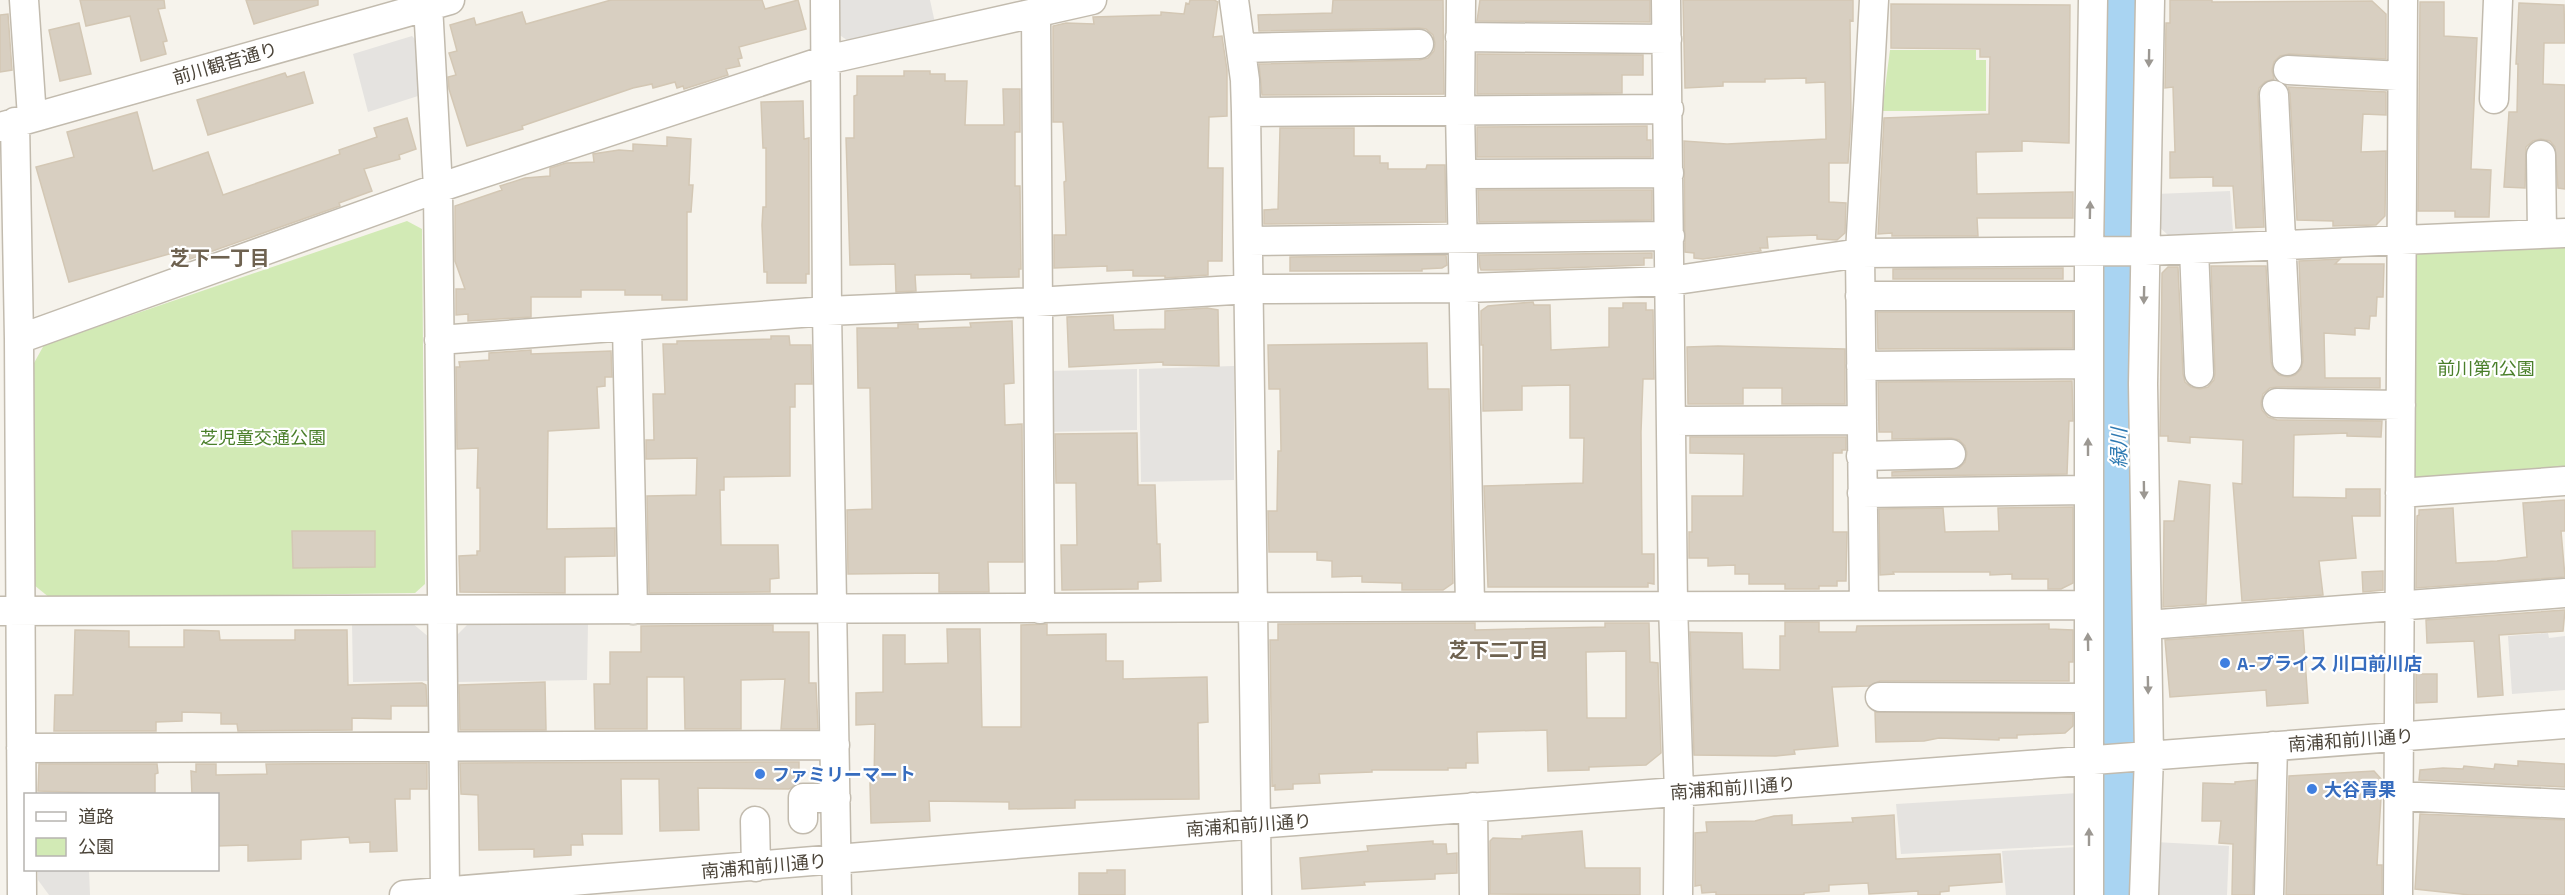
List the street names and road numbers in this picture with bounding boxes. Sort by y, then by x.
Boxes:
street label: 前川観音通り [170,37,280,89]
street label: 南浦和前川通り [2287,724,2415,756]
street label: 南浦和前川通り [1669,772,1797,804]
street label: 南浦和前川通り [1185,809,1313,841]
street label: 南浦和前川通り [700,849,828,883]

